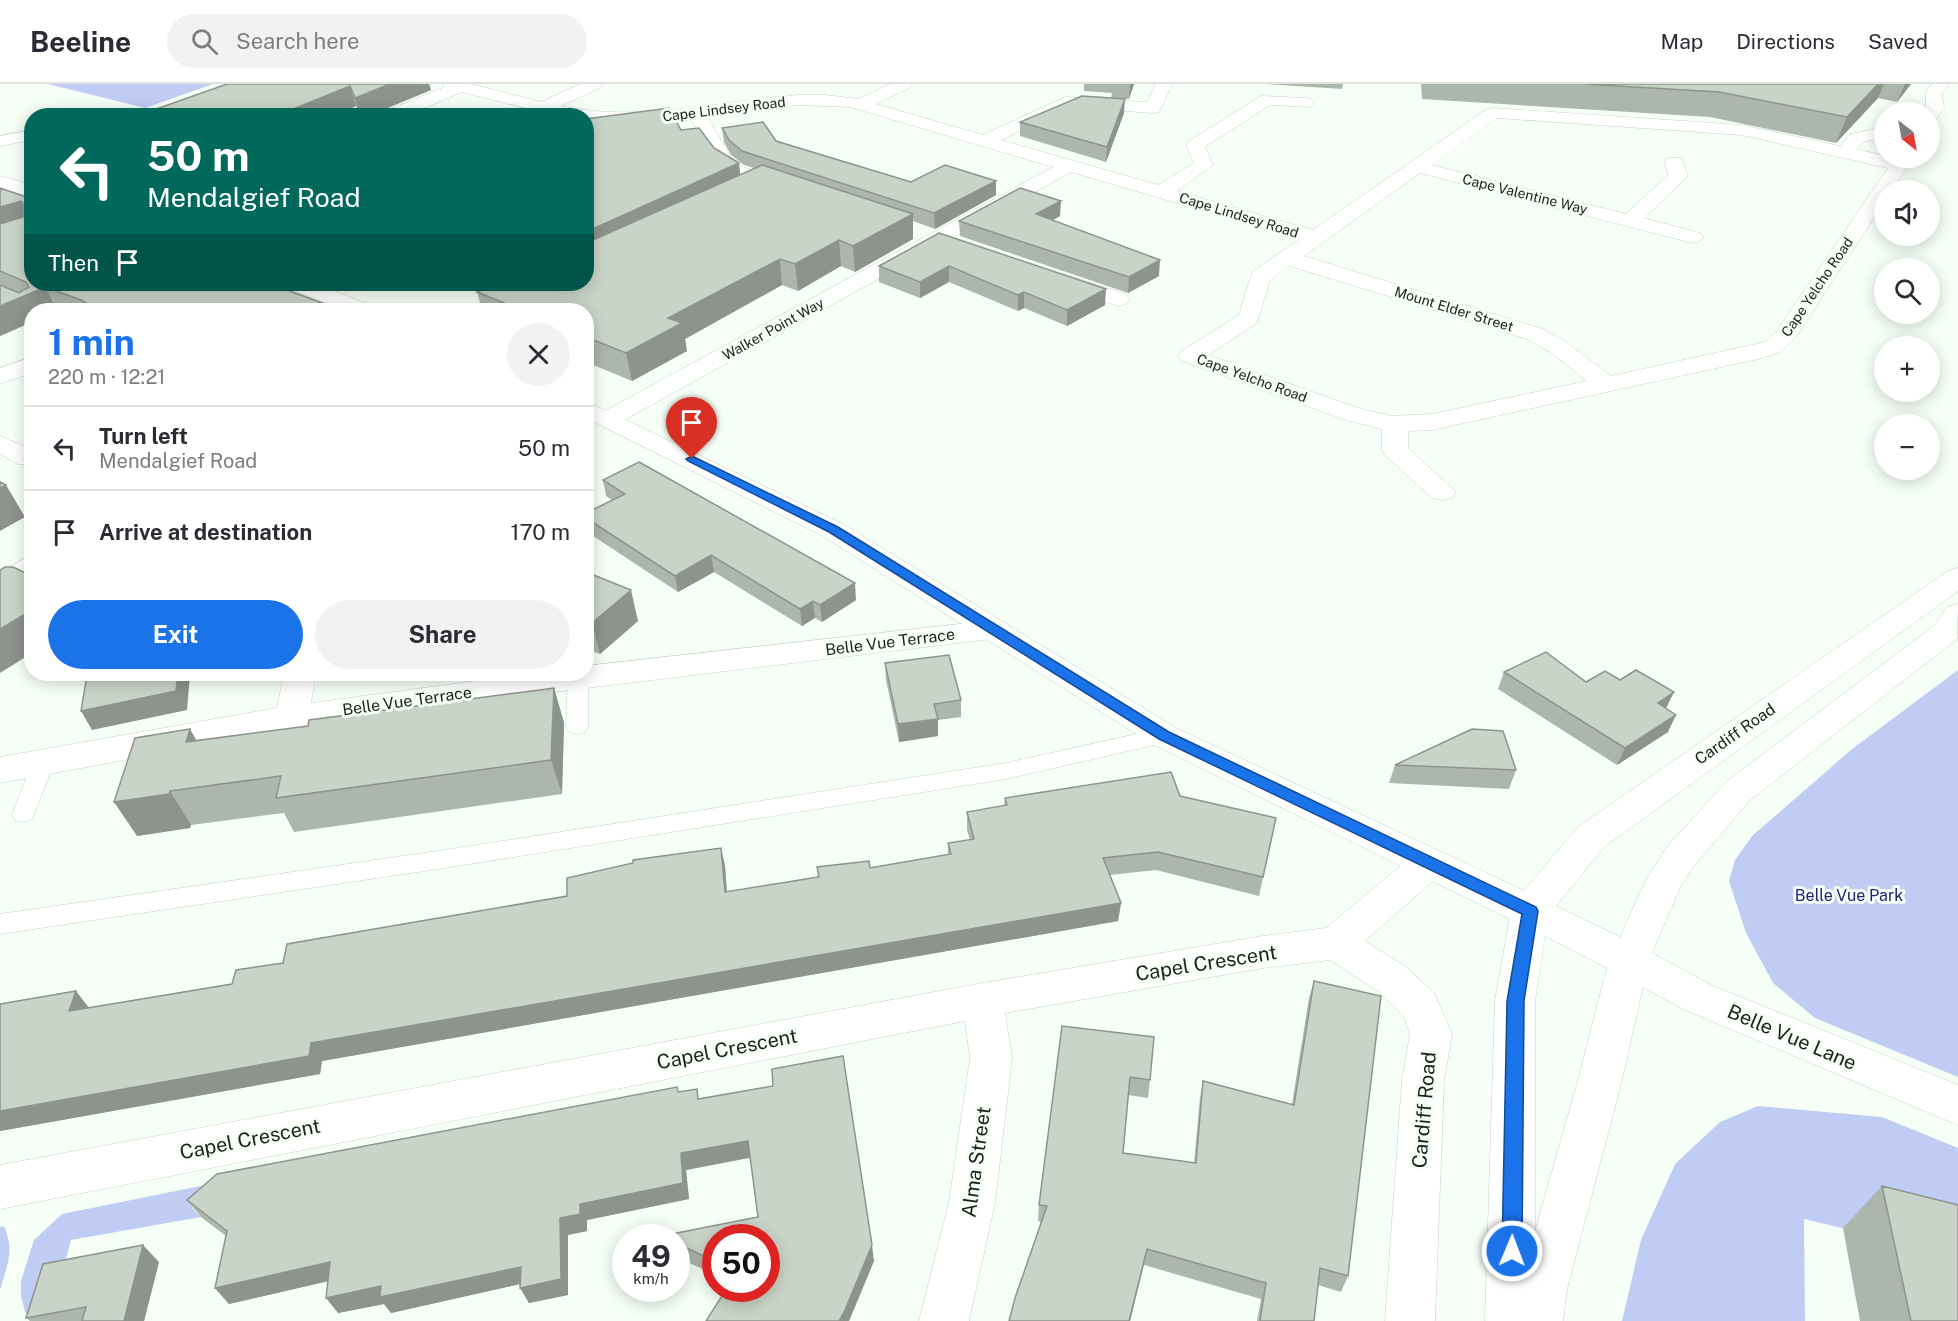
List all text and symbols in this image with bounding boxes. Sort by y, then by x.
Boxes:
search box [167,14,587,68]
text: Beeline [30,25,131,58]
icon: search [188,25,221,58]
text: Search here [236,28,360,54]
text: Map [1661,29,1703,54]
text: Directions [1736,29,1835,54]
text: Saved [1868,29,1928,54]
street label: Cape Lindsey Road [662,94,786,124]
north arrow [1874,102,1940,168]
map controls [1874,102,1940,480]
text: 50 m [147,131,250,180]
icon: left [48,132,126,210]
street label: Cape Valentine Way [1461,171,1590,217]
button: sound [1874,180,1940,246]
text: Mendalgief Road [147,181,361,213]
street label: Cape Lindsey Road [1177,189,1301,241]
street label: Cape Yelcho Road [1778,234,1856,340]
icon: arrive [111,246,144,279]
text: Then [48,250,99,276]
button: search [1874,258,1940,324]
street label: Mount Elder Street [1393,283,1515,335]
street label: Walker Point Way [720,294,827,363]
text: 1 min [48,321,135,363]
button: close [507,323,570,386]
button: + [1874,336,1940,402]
street label: Cape Yelcho Road [1195,351,1309,405]
text: 220 m · 12:21 [48,365,165,389]
pin [666,397,717,459]
icon: arrive [675,406,708,439]
button: − [1874,414,1940,480]
text: Turn left [99,423,188,449]
icon: left [48,432,81,465]
text: 50 m [518,435,570,461]
text: Mendalgief Road [99,449,257,473]
icon: arrive [48,516,81,549]
text: Arrive at destination [99,519,312,545]
text: 170 m [510,519,570,545]
button: Exit [48,600,303,669]
button: Share [315,600,570,669]
street label: Belle Vue Terrace [824,625,956,659]
street label: Belle Vue Terrace [341,683,473,719]
street label: Cardiff Road [1691,699,1779,769]
park label: Belle Vue Park [1795,886,1903,905]
street label: Capel Crescent [1134,940,1278,986]
street label: Belle Vue Lane [1724,999,1860,1075]
street label: Capel Crescent [655,1024,799,1074]
street label: Cardiff Road [1407,1051,1441,1169]
street label: Alma Street [956,1105,996,1219]
street label: Capel Crescent [178,1114,322,1164]
position arrow [1480,1219,1544,1283]
speed limit sign: 50 [702,1224,780,1302]
text: 49 [631,1238,671,1274]
text: km/h [633,1270,669,1287]

